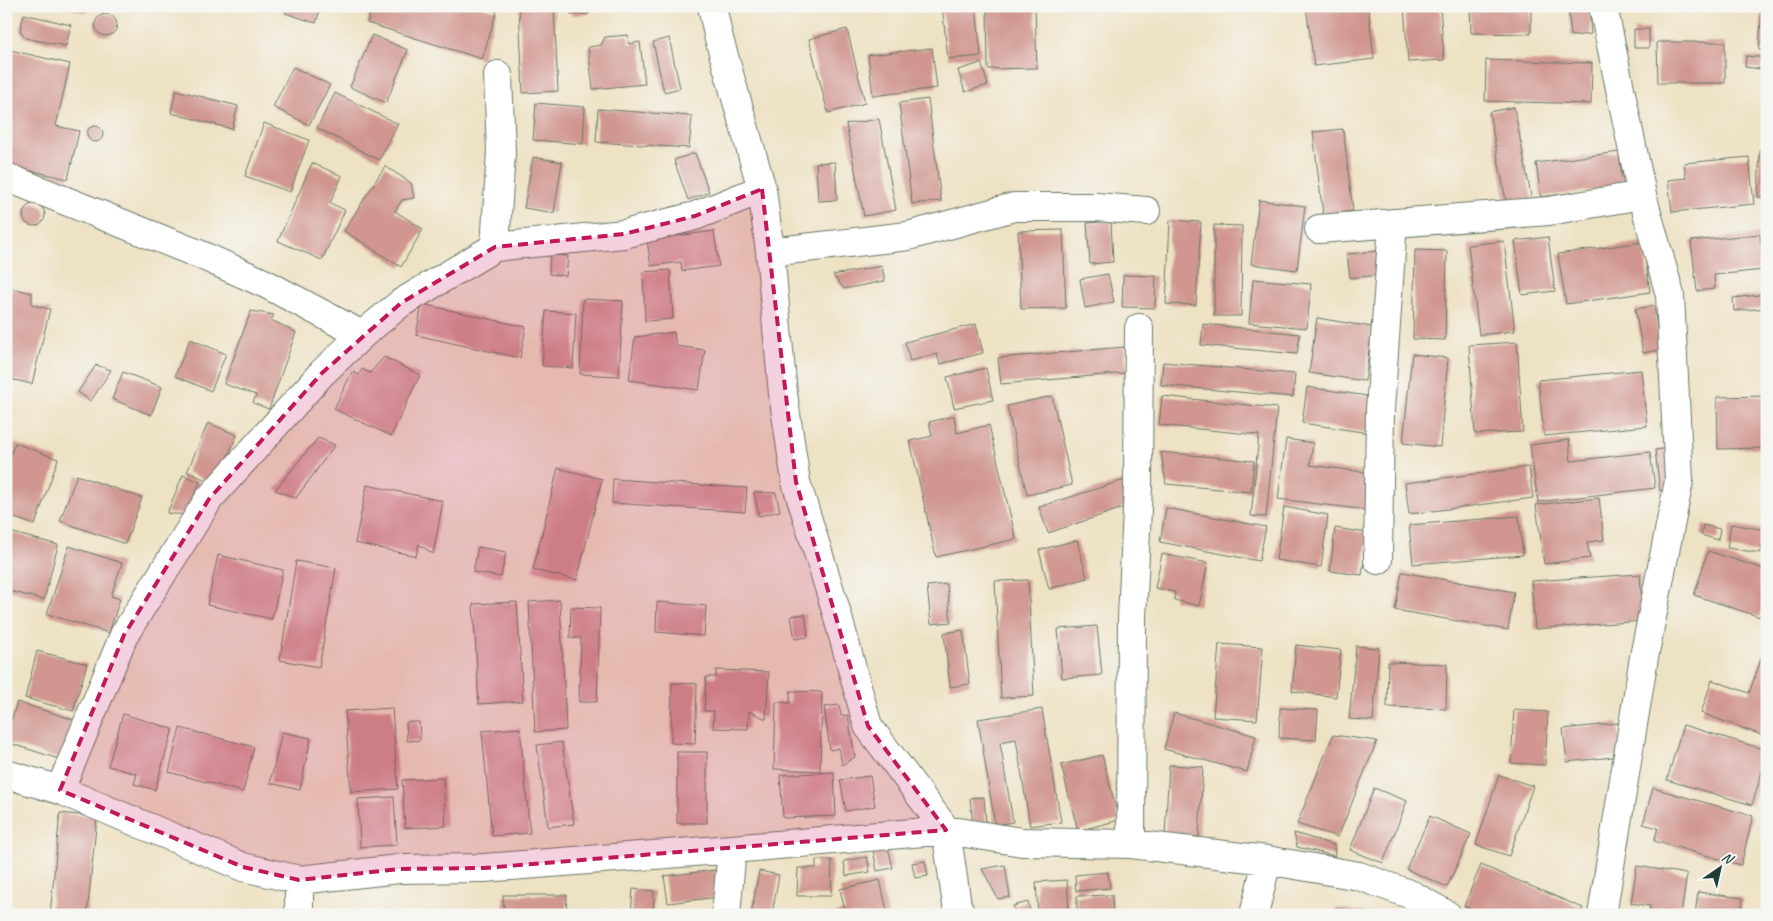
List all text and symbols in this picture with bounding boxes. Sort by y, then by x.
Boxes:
north arrow [1696,844,1746,894]
text: N [1719,848,1737,868]

